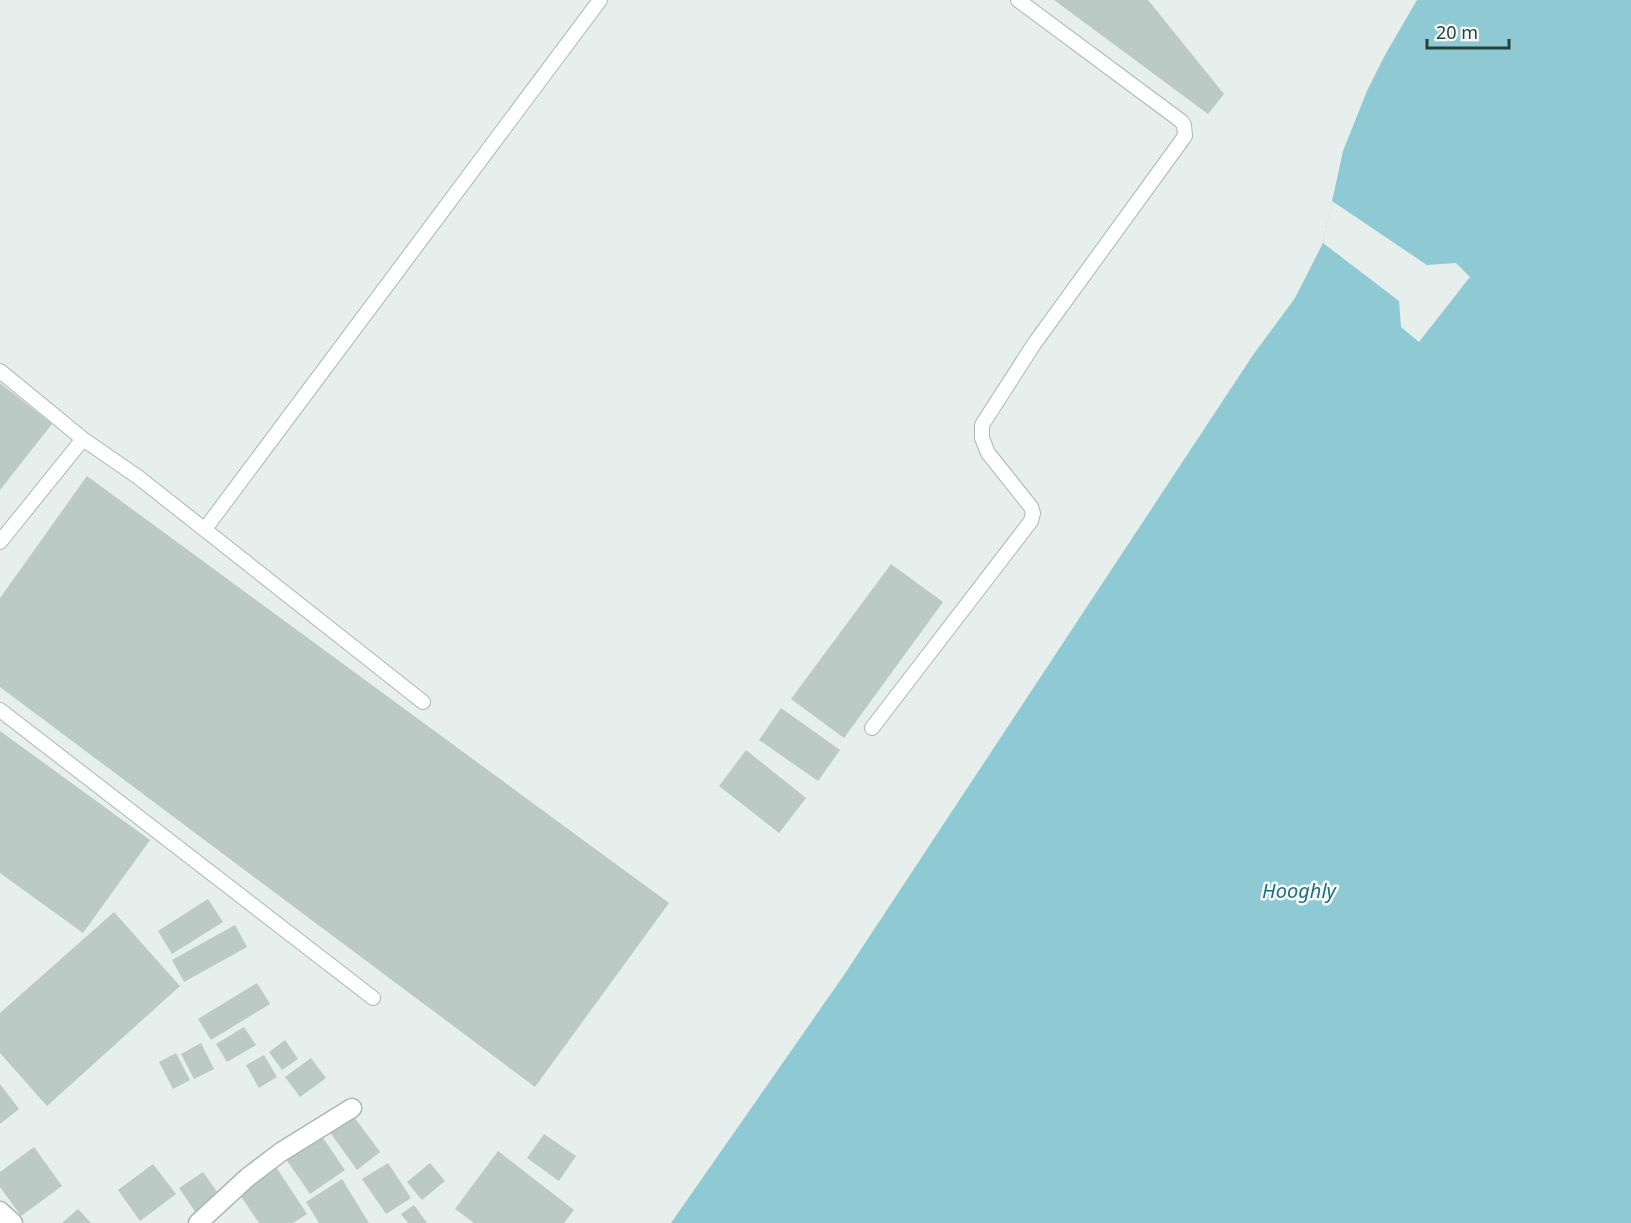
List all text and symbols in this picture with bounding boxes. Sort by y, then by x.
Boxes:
scale bar [1427,12,1510,50]
text: 20 m [1436,20,1478,44]
water label: Hooghly [1262,877,1338,904]

